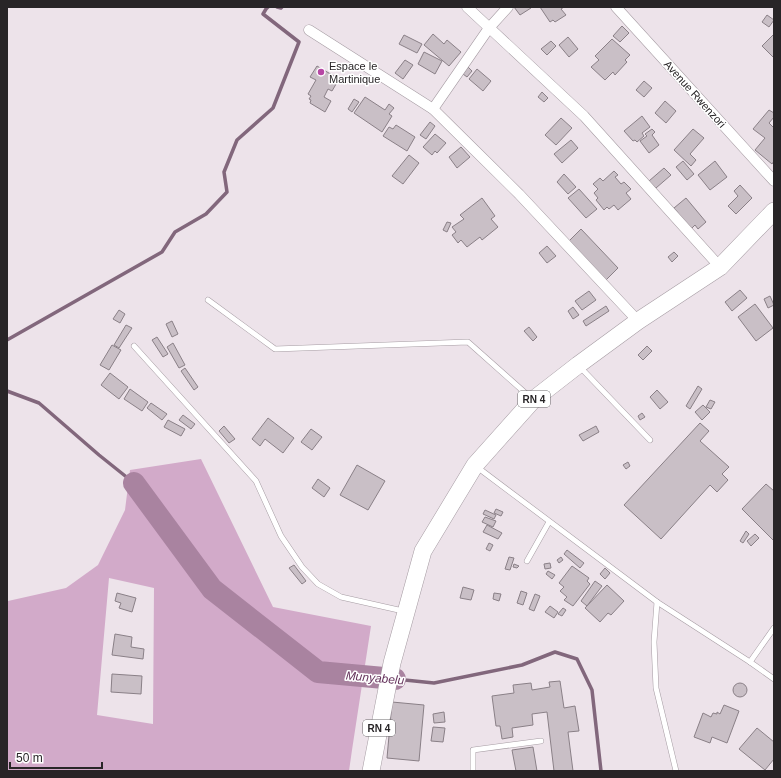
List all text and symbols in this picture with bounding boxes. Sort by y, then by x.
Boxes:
street label: Avenue Rwenzori [662,58,728,130]
place label: Espace le Martinique [329,60,380,85]
marker: Espace le Martinique [316,67,326,77]
road number: RN 4 [518,391,550,407]
water label: Munyabelu [345,668,405,688]
road number: RN 4 [363,720,395,736]
scale bar [10,744,102,770]
text: 50 m [16,751,43,765]

